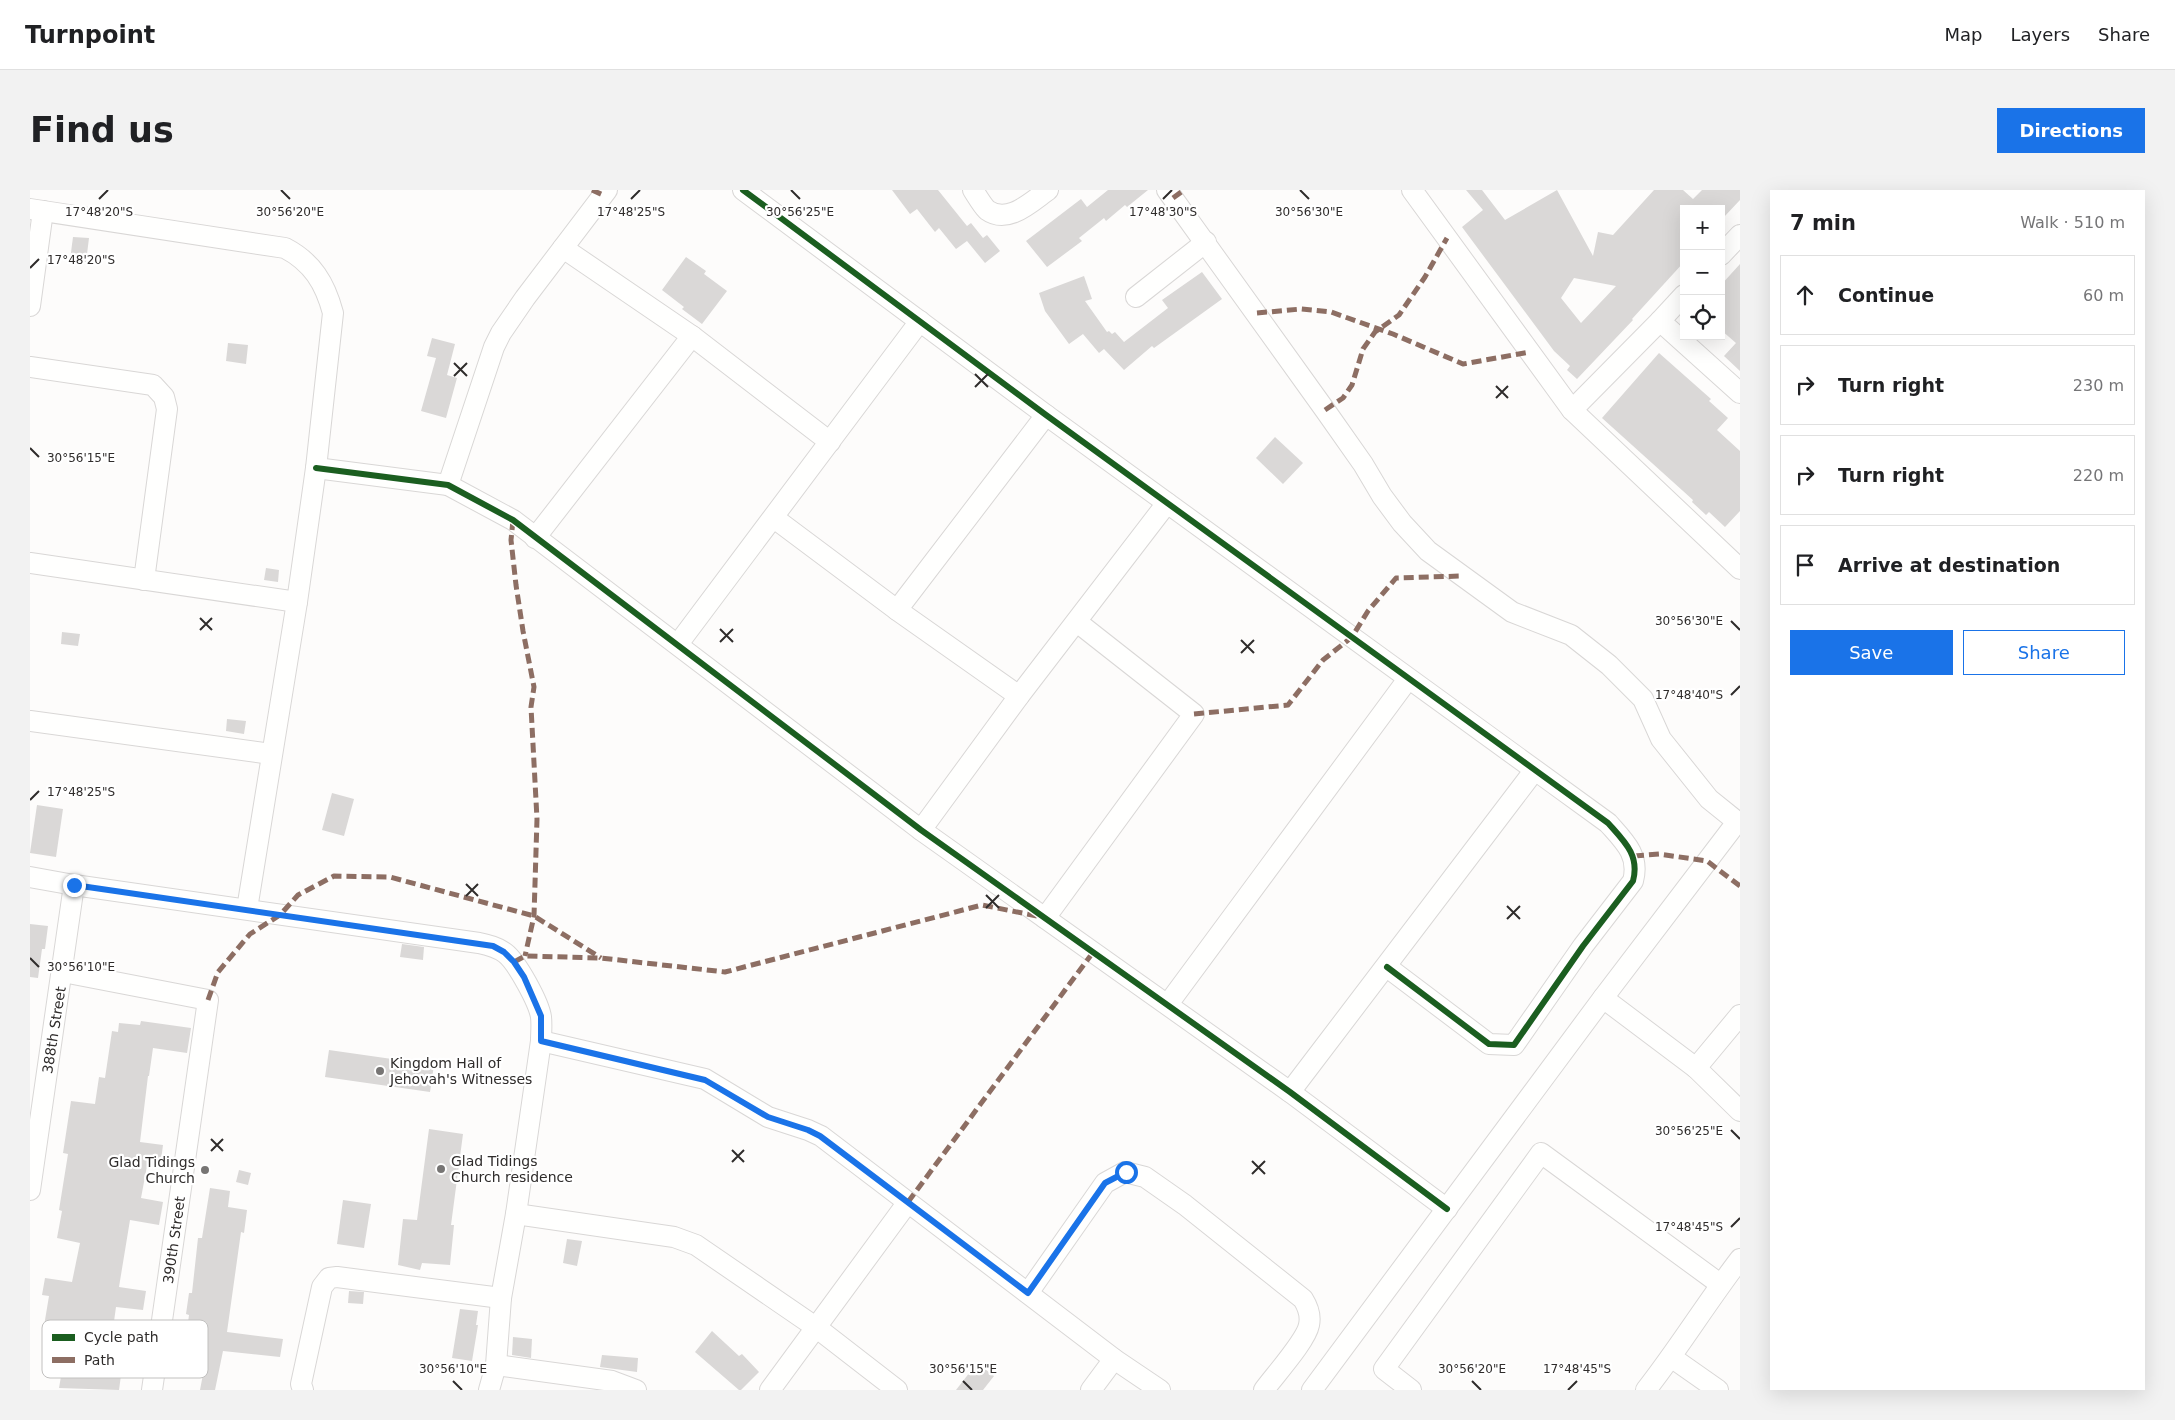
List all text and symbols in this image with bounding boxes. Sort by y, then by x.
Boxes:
text: Turnpoint [25,21,155,49]
text: Map [1944,24,1982,45]
text: Layers [2010,24,2070,45]
text: Share [2098,24,2150,45]
button: Directions [1997,108,2145,153]
text: Find us [30,110,174,150]
text: 17°48'20"S [65,205,133,219]
text: 30°56'20"E [256,205,324,219]
text: 17°48'25"S [597,205,665,219]
text: 30°56'25"E [766,205,834,219]
text: 17°48'30"S [1129,205,1197,219]
text: 30°56'30"E [1275,205,1343,219]
map controls [1680,205,1725,340]
button: + [1680,205,1725,250]
text: 7 min [1790,211,1856,235]
text: Walk · 510 m [2020,213,2125,232]
button: − [1680,250,1725,295]
text: 17°48'20"S [47,253,115,267]
icon: ahead [1791,281,1819,309]
text: Continue [1838,284,1934,306]
text: 60 m [2083,286,2124,305]
button: locate [1680,295,1725,340]
icon: right [1791,371,1819,399]
text: Turn right [1838,374,1944,396]
text: 230 m [2073,376,2124,395]
text: 30°56'15"E [47,451,115,465]
icon: right [1791,461,1819,489]
text: Turn right [1838,464,1944,486]
text: 220 m [2073,466,2124,485]
icon: arrive [1791,551,1819,579]
text: Arrive at destination [1838,554,2060,576]
text: 30°56'30"E [1655,614,1723,628]
button: Save [1790,630,1953,675]
button: Share [1963,630,2125,675]
text: 17°48'40"S [1655,688,1723,702]
text: 17°48'25"S [47,785,115,799]
route end [63,874,86,897]
text: 30°56'10"E [47,960,115,974]
street label: 388th Street [39,985,69,1075]
place label: Kingdom Hall of Jehovah's Witnesses [389,1055,532,1087]
marker: Kingdom Hall of Jehovah's Witnesses [374,1065,386,1077]
text: 30°56'25"E [1655,1124,1723,1138]
place label: Glad Tidings Church residence [451,1153,573,1185]
place label: Glad Tidings Church [109,1154,195,1186]
route start [1115,1161,1138,1184]
marker: Glad Tidings Church residence [435,1163,447,1175]
marker: Glad Tidings Church [199,1164,211,1176]
street label: 390th Street [160,1195,188,1285]
text: 17°48'45"S [1655,1220,1723,1234]
legend [42,1320,208,1378]
text: Cycle path [84,1329,159,1345]
text: Path [84,1352,115,1368]
text: 30°56'10"E [419,1362,487,1376]
text: 30°56'15"E [929,1362,997,1376]
text: 30°56'20"E [1438,1362,1506,1376]
text: 17°48'45"S [1543,1362,1611,1376]

